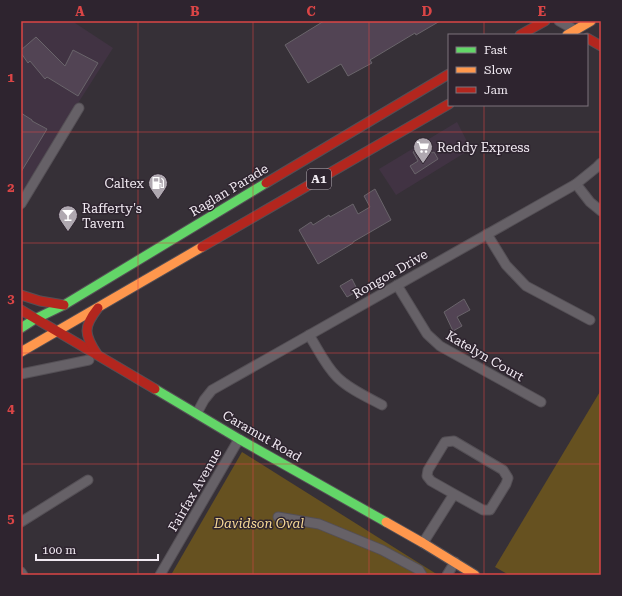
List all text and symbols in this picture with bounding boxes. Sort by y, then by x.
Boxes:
text: A [75,4,85,19]
text: B [190,4,200,19]
text: C [306,4,316,19]
text: D [422,4,432,19]
text: E [538,4,546,19]
legend [448,34,588,106]
text: Fast [484,43,508,57]
text: Slow [484,63,512,77]
text: 1 [7,70,15,85]
text: Jam [484,83,508,97]
supermarket icon: Reddy Express [412,136,434,164]
place label: Reddy Express [437,140,530,155]
street label: Raglan Parade [187,161,271,219]
road number: A1 [307,169,331,189]
fuel station icon: Caltex [147,172,169,200]
place label: Caltex [104,176,145,191]
text: 2 [7,180,15,195]
place label: Rafferty's Tavern [82,201,142,231]
bar icon: Rafferty's Tavern [57,204,79,232]
street label: Rongoa Drive [350,246,430,302]
text: 3 [7,291,15,306]
street label: Katelyn Court [444,328,527,384]
text: 4 [7,401,15,416]
street label: Caramut Road [220,407,305,465]
street label: Fairfax Avenue [165,446,225,534]
text: 5 [7,511,15,526]
park label: Davidson Oval [213,516,304,531]
scale bar [36,536,158,562]
text: 100 m [42,543,76,557]

